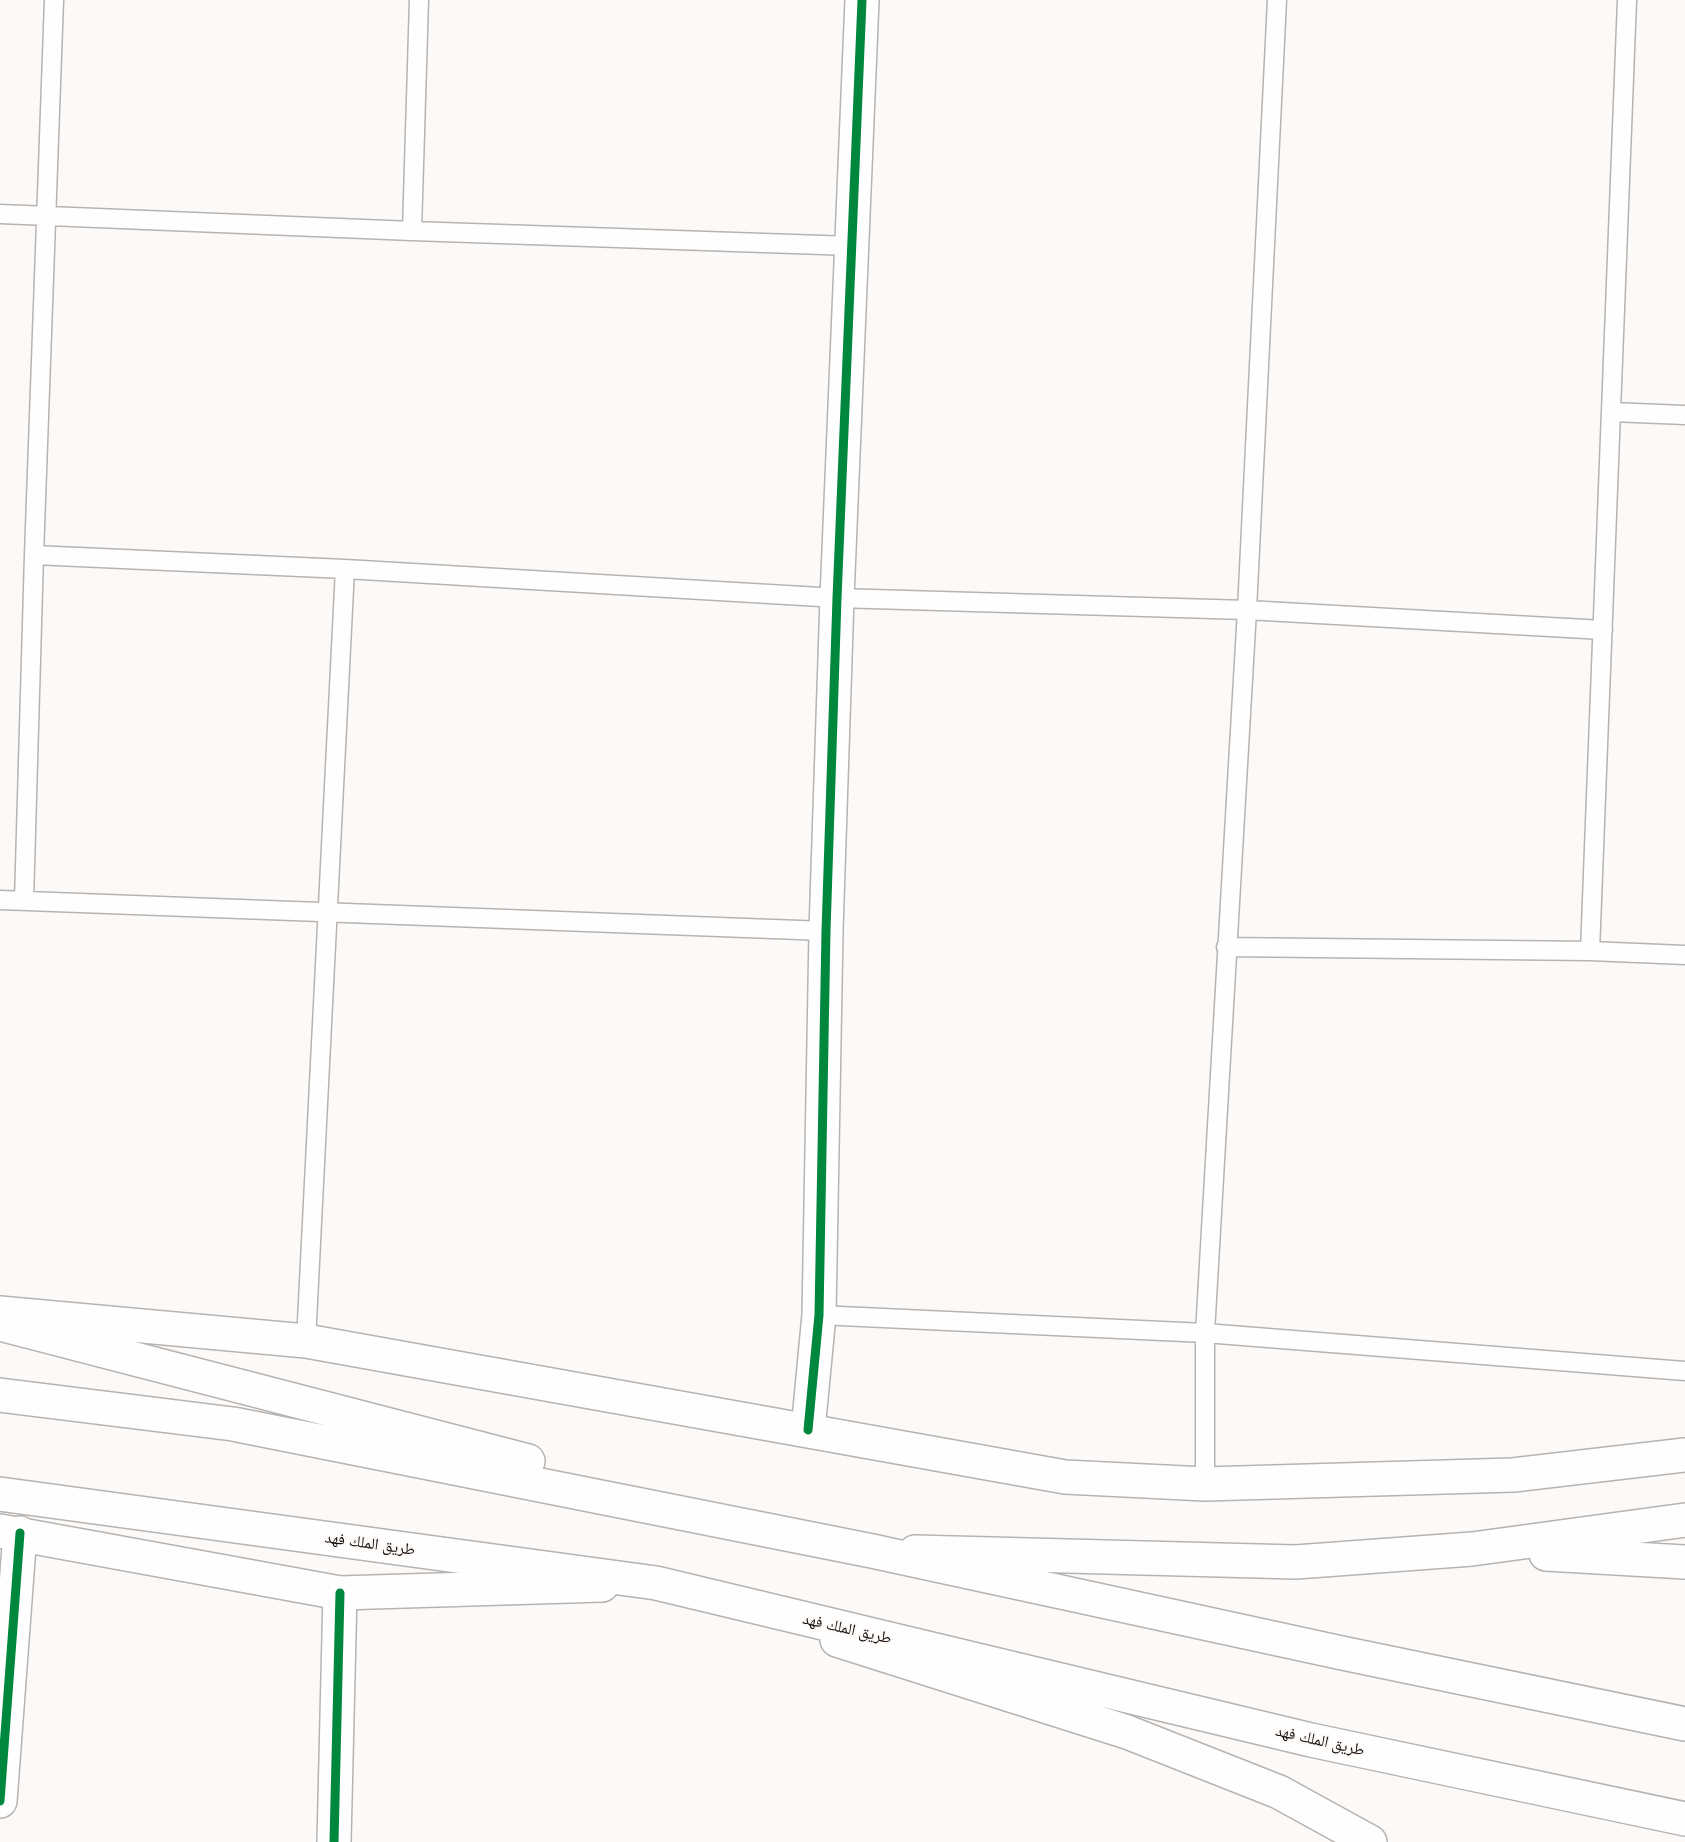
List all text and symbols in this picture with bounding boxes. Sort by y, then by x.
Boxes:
street label: طريق الملك فهد [324,1528,416,1560]
street label: طريق الملك فهد [801,1609,893,1649]
street label: طريق الملك فهد [1274,1721,1366,1761]

